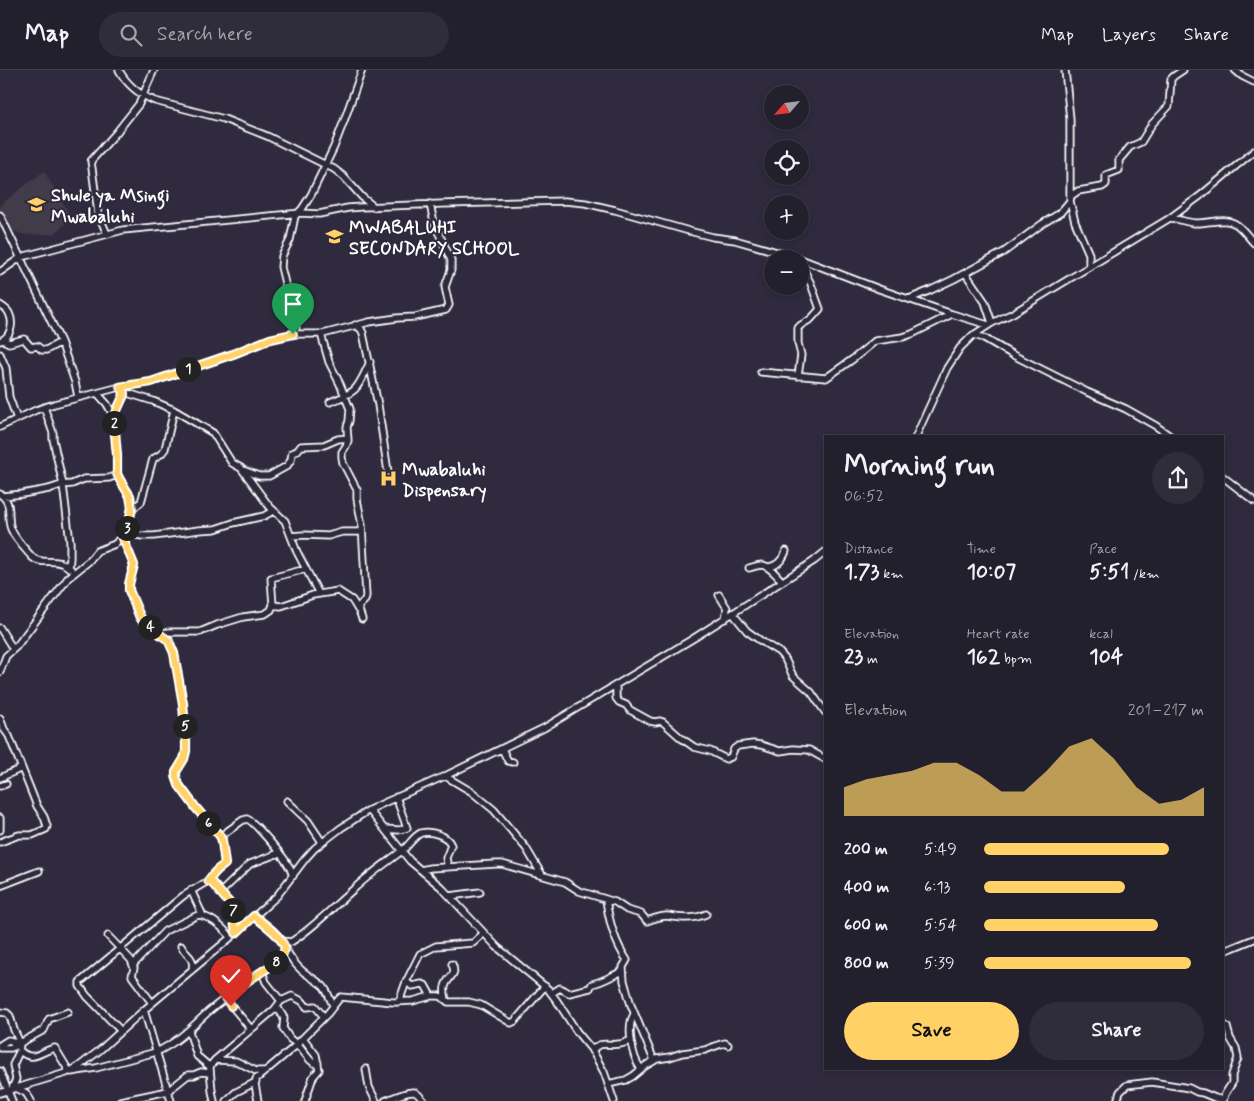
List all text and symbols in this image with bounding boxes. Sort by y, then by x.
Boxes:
search box [99,12,449,57]
text: Map [25,19,69,50]
icon: search [117,21,145,49]
text: Search here [157,22,253,47]
text: Map [1041,23,1074,47]
text: Layers [1102,23,1156,47]
text: Share [1184,23,1229,47]
north arrow [764,85,809,130]
map controls [764,85,809,295]
button: locate [764,140,809,185]
place label: Shule ya Msingi Mwabaluhi [51,184,169,229]
school or university icon: Shule ya Msingi Mwabaluhi [27,195,47,215]
button: + [764,195,809,240]
place label: MWABALUHI SECONDARY SCHOOL [349,216,520,261]
school or university icon: MWABALUHI SECONDARY SCHOOL [325,227,345,247]
button: − [764,250,809,295]
pin [272,283,314,334]
icon: arrive [279,290,307,318]
pin: 1 [176,356,200,382]
text: 1 [185,360,192,378]
pin: 2 [102,410,126,436]
text: 2 [111,414,118,432]
text: Morning run [844,448,995,485]
button: share [1152,452,1204,504]
place label: Mwabaluhi Dispensary [402,458,487,503]
hospital icon: Mwabaluhi Dispensary [378,469,398,489]
text: 06:52 [844,486,884,507]
pin: 3 [114,516,140,540]
text: 3 [124,519,131,537]
text: Distance [844,540,893,558]
text: Time [967,540,996,558]
text: Pace [1089,540,1117,558]
text: 1.73 [844,558,879,586]
text: 10:07 [967,558,1016,586]
text: 5:51 [1089,558,1129,586]
text: km [879,565,904,583]
text: /km [1129,565,1159,583]
pin: 4 [138,614,162,640]
text: 4 [146,618,155,636]
text: Elevation [844,625,899,643]
text: Heart rate [967,625,1030,643]
text: kcal [1089,625,1113,643]
text: 23 [844,643,863,671]
text: 162 [967,643,1000,671]
text: 104 [1089,643,1123,671]
text: m [863,650,878,668]
text: bpm [1000,650,1032,668]
text: Elevation [844,700,907,721]
text: 201–217 m [1128,700,1204,721]
pin: 5 [172,714,198,738]
text: 5 [181,717,190,735]
pin: 6 [196,810,220,836]
text: 6 [205,814,212,832]
text: 200 m [844,839,888,860]
text: 5:49 [924,839,957,860]
text: 400 m [844,877,889,898]
text: 6:13 [924,877,950,898]
pin: 7 [220,898,246,922]
text: 7 [229,901,238,919]
text: 600 m [844,915,888,936]
text: 5:54 [924,915,957,936]
pin: 8 [264,950,288,974]
text: 8 [273,953,280,971]
text: 800 m [844,953,889,974]
text: 5:39 [924,953,955,974]
pin [210,955,252,1006]
icon: check [217,962,245,990]
button: Save [844,1002,1019,1060]
button: Share [1029,1002,1204,1060]

